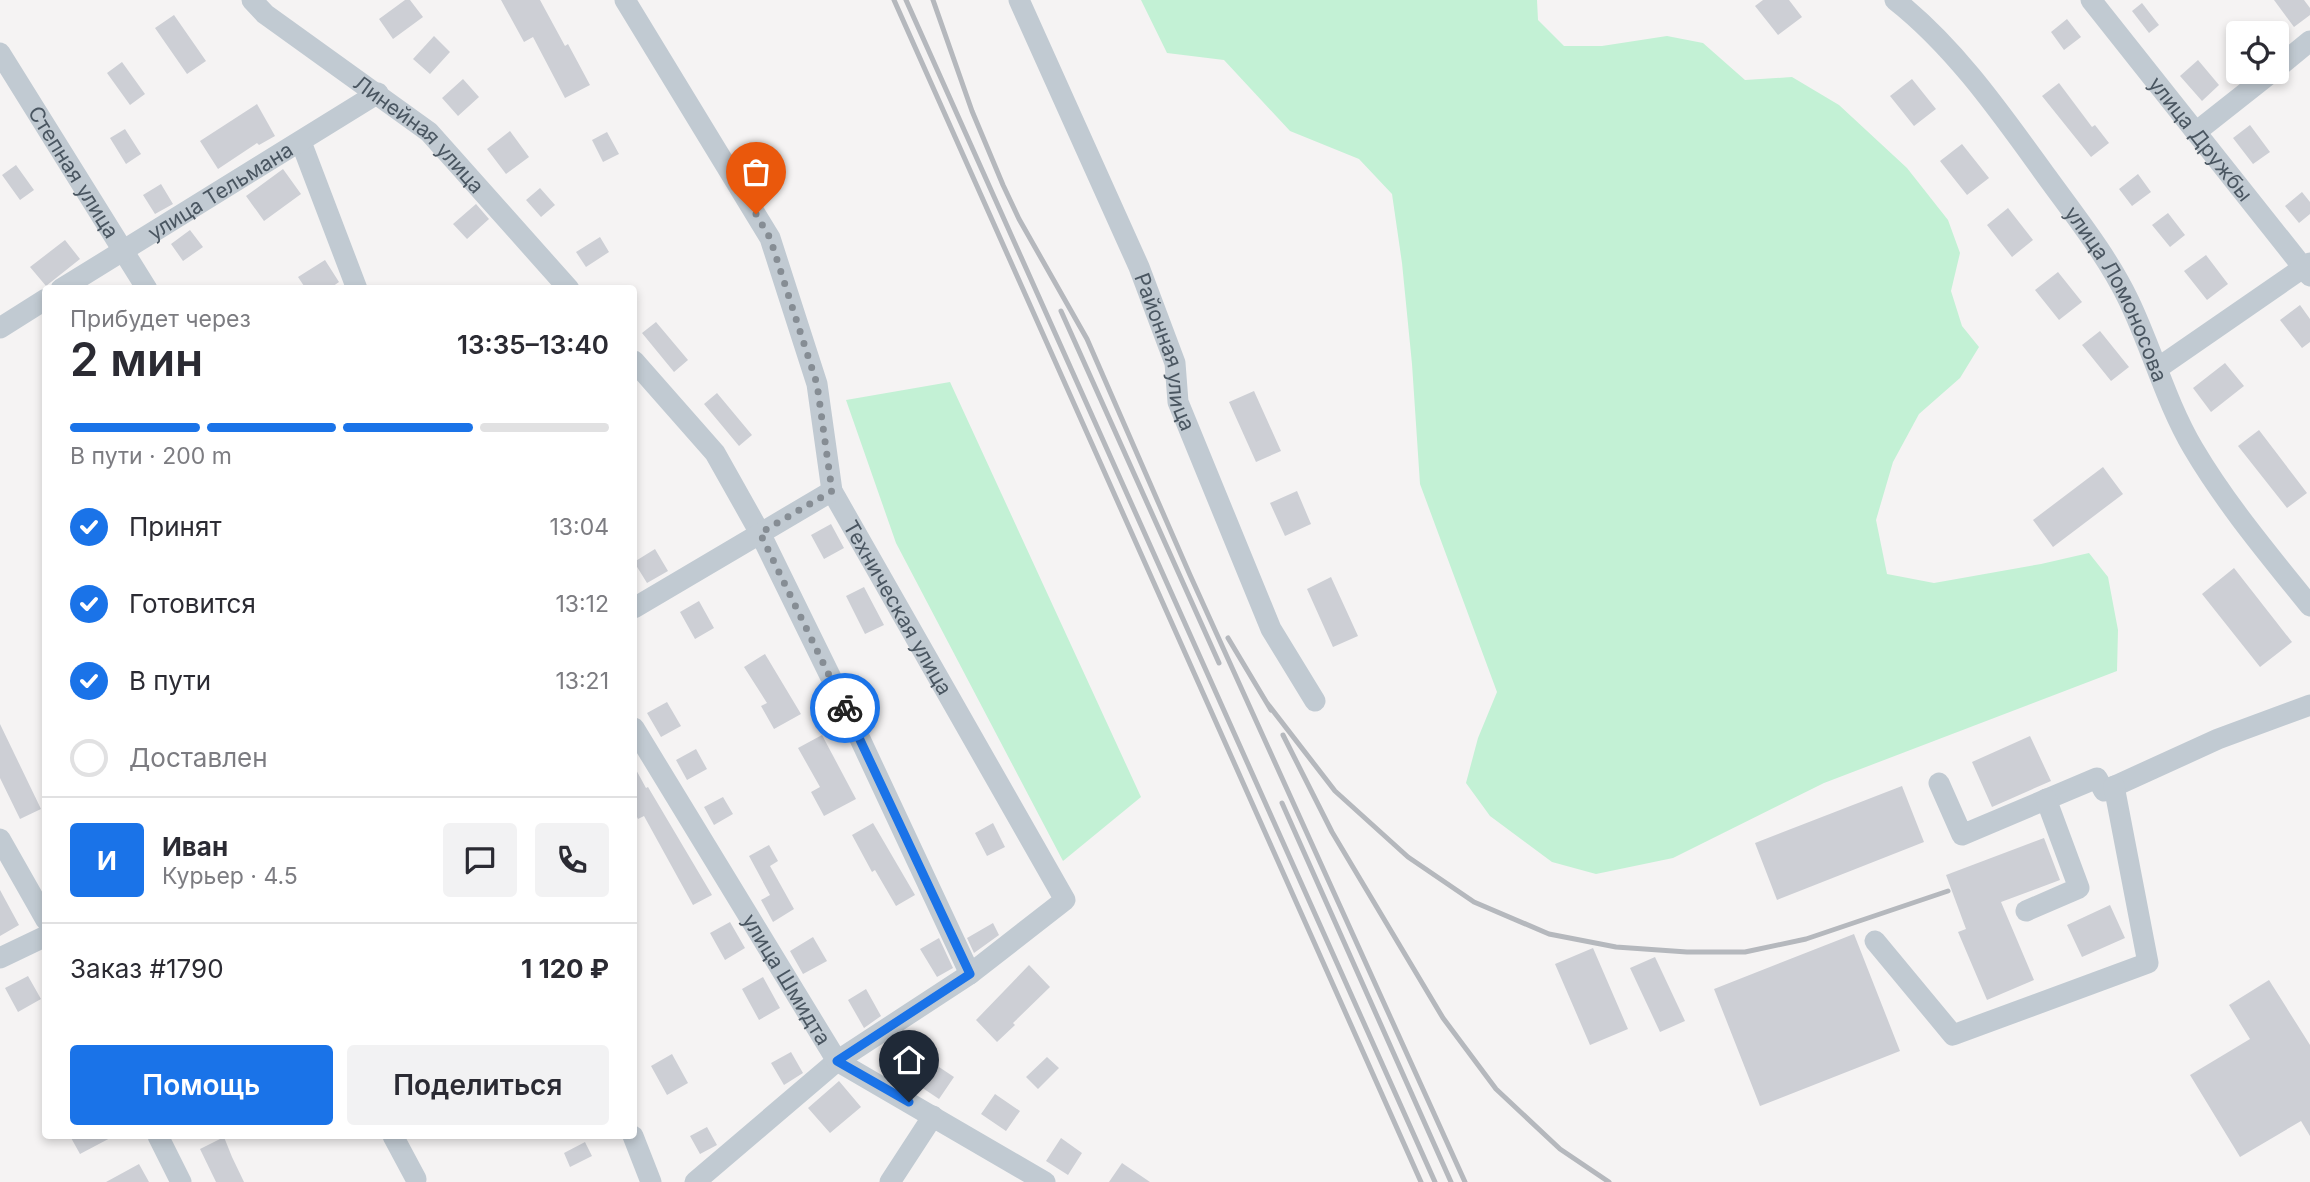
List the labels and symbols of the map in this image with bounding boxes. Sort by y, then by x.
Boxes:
street label: Линейная улица [349,70,490,198]
street label: улица Дружбы [2144,71,2258,206]
street label: Степная улица [24,101,125,242]
street label: улица Тельмана [143,136,297,245]
pin [726,142,786,214]
street label: улица Ломоносова [2060,201,2173,385]
street label: Районная улица [1130,269,1201,434]
street label: Техническая улица [839,516,958,699]
courier [810,673,880,743]
street label: улица Шмидта [738,909,837,1049]
pin [879,1030,939,1102]

